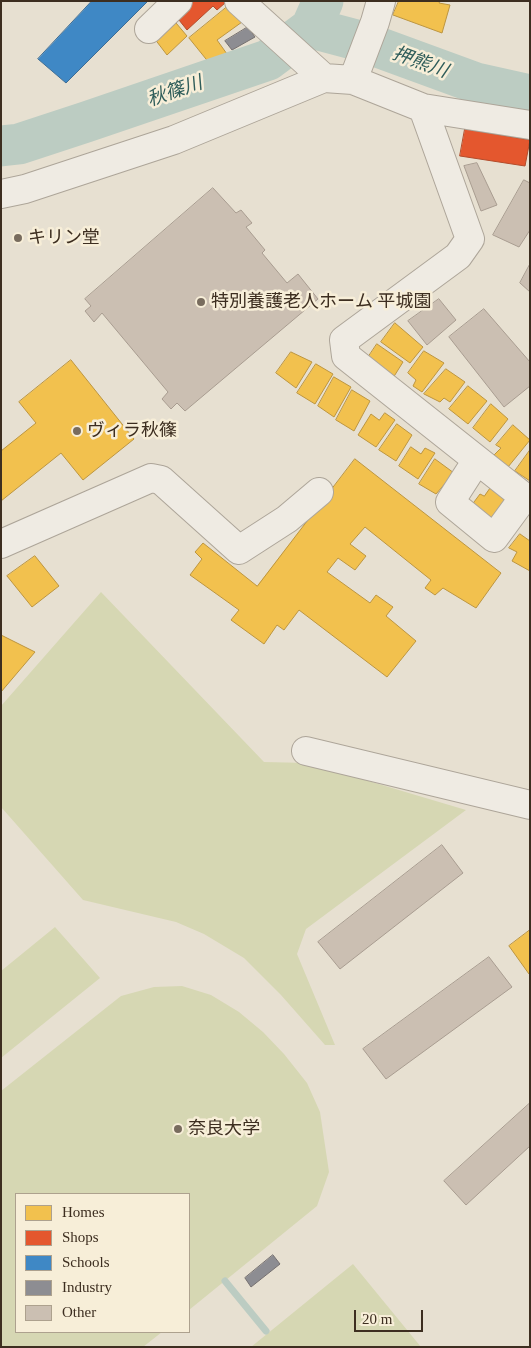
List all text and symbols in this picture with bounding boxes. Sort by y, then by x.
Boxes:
water label: 押熊川 [389,43,451,83]
water label: 秋篠川 [144,72,206,112]
place label: キリン堂 [28,227,100,249]
marker: キリン堂 [12,232,24,244]
place label: 特別養護老人ホーム 平城園 [211,291,431,313]
marker: 特別養護老人ホーム 平城園 [195,296,207,308]
place label: ヴィラ秋篠 [87,420,177,442]
marker: ヴィラ秋篠 [71,425,83,437]
place label: 奈良大学 [188,1118,260,1140]
marker: 奈良大学 [172,1123,184,1135]
legend [15,1193,190,1333]
text: Homes [62,1204,105,1220]
text: Shops [62,1229,99,1245]
text: Schools [62,1254,110,1270]
text: Industry [62,1279,112,1295]
scale bar [356,1300,425,1332]
text: Other [62,1304,96,1320]
text: 20 m [362,1311,392,1327]

